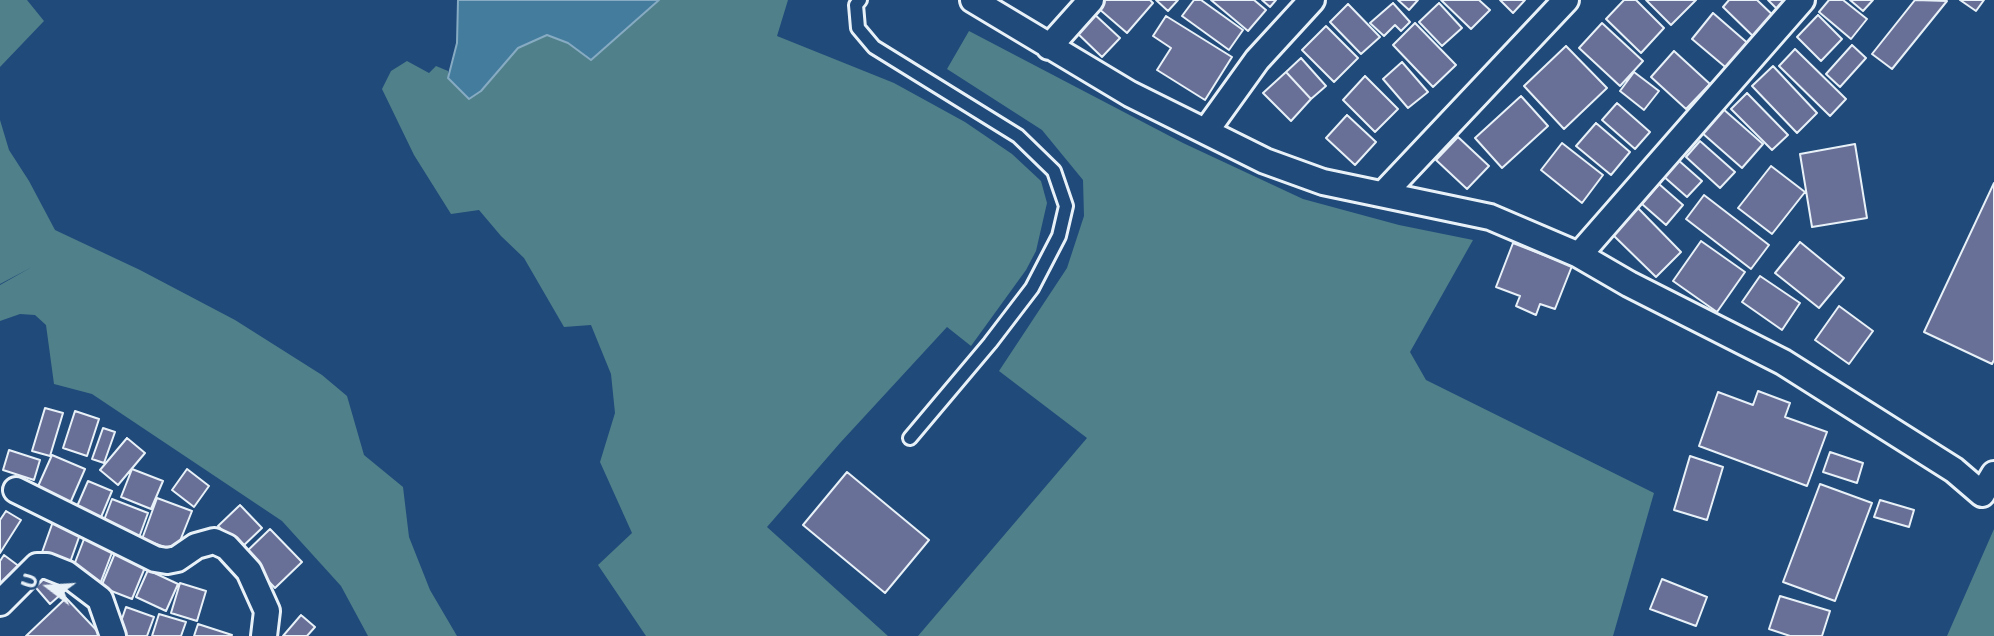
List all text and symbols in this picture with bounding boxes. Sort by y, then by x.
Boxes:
north arrow [14,552,84,622]
text: U [13,570,44,592]

